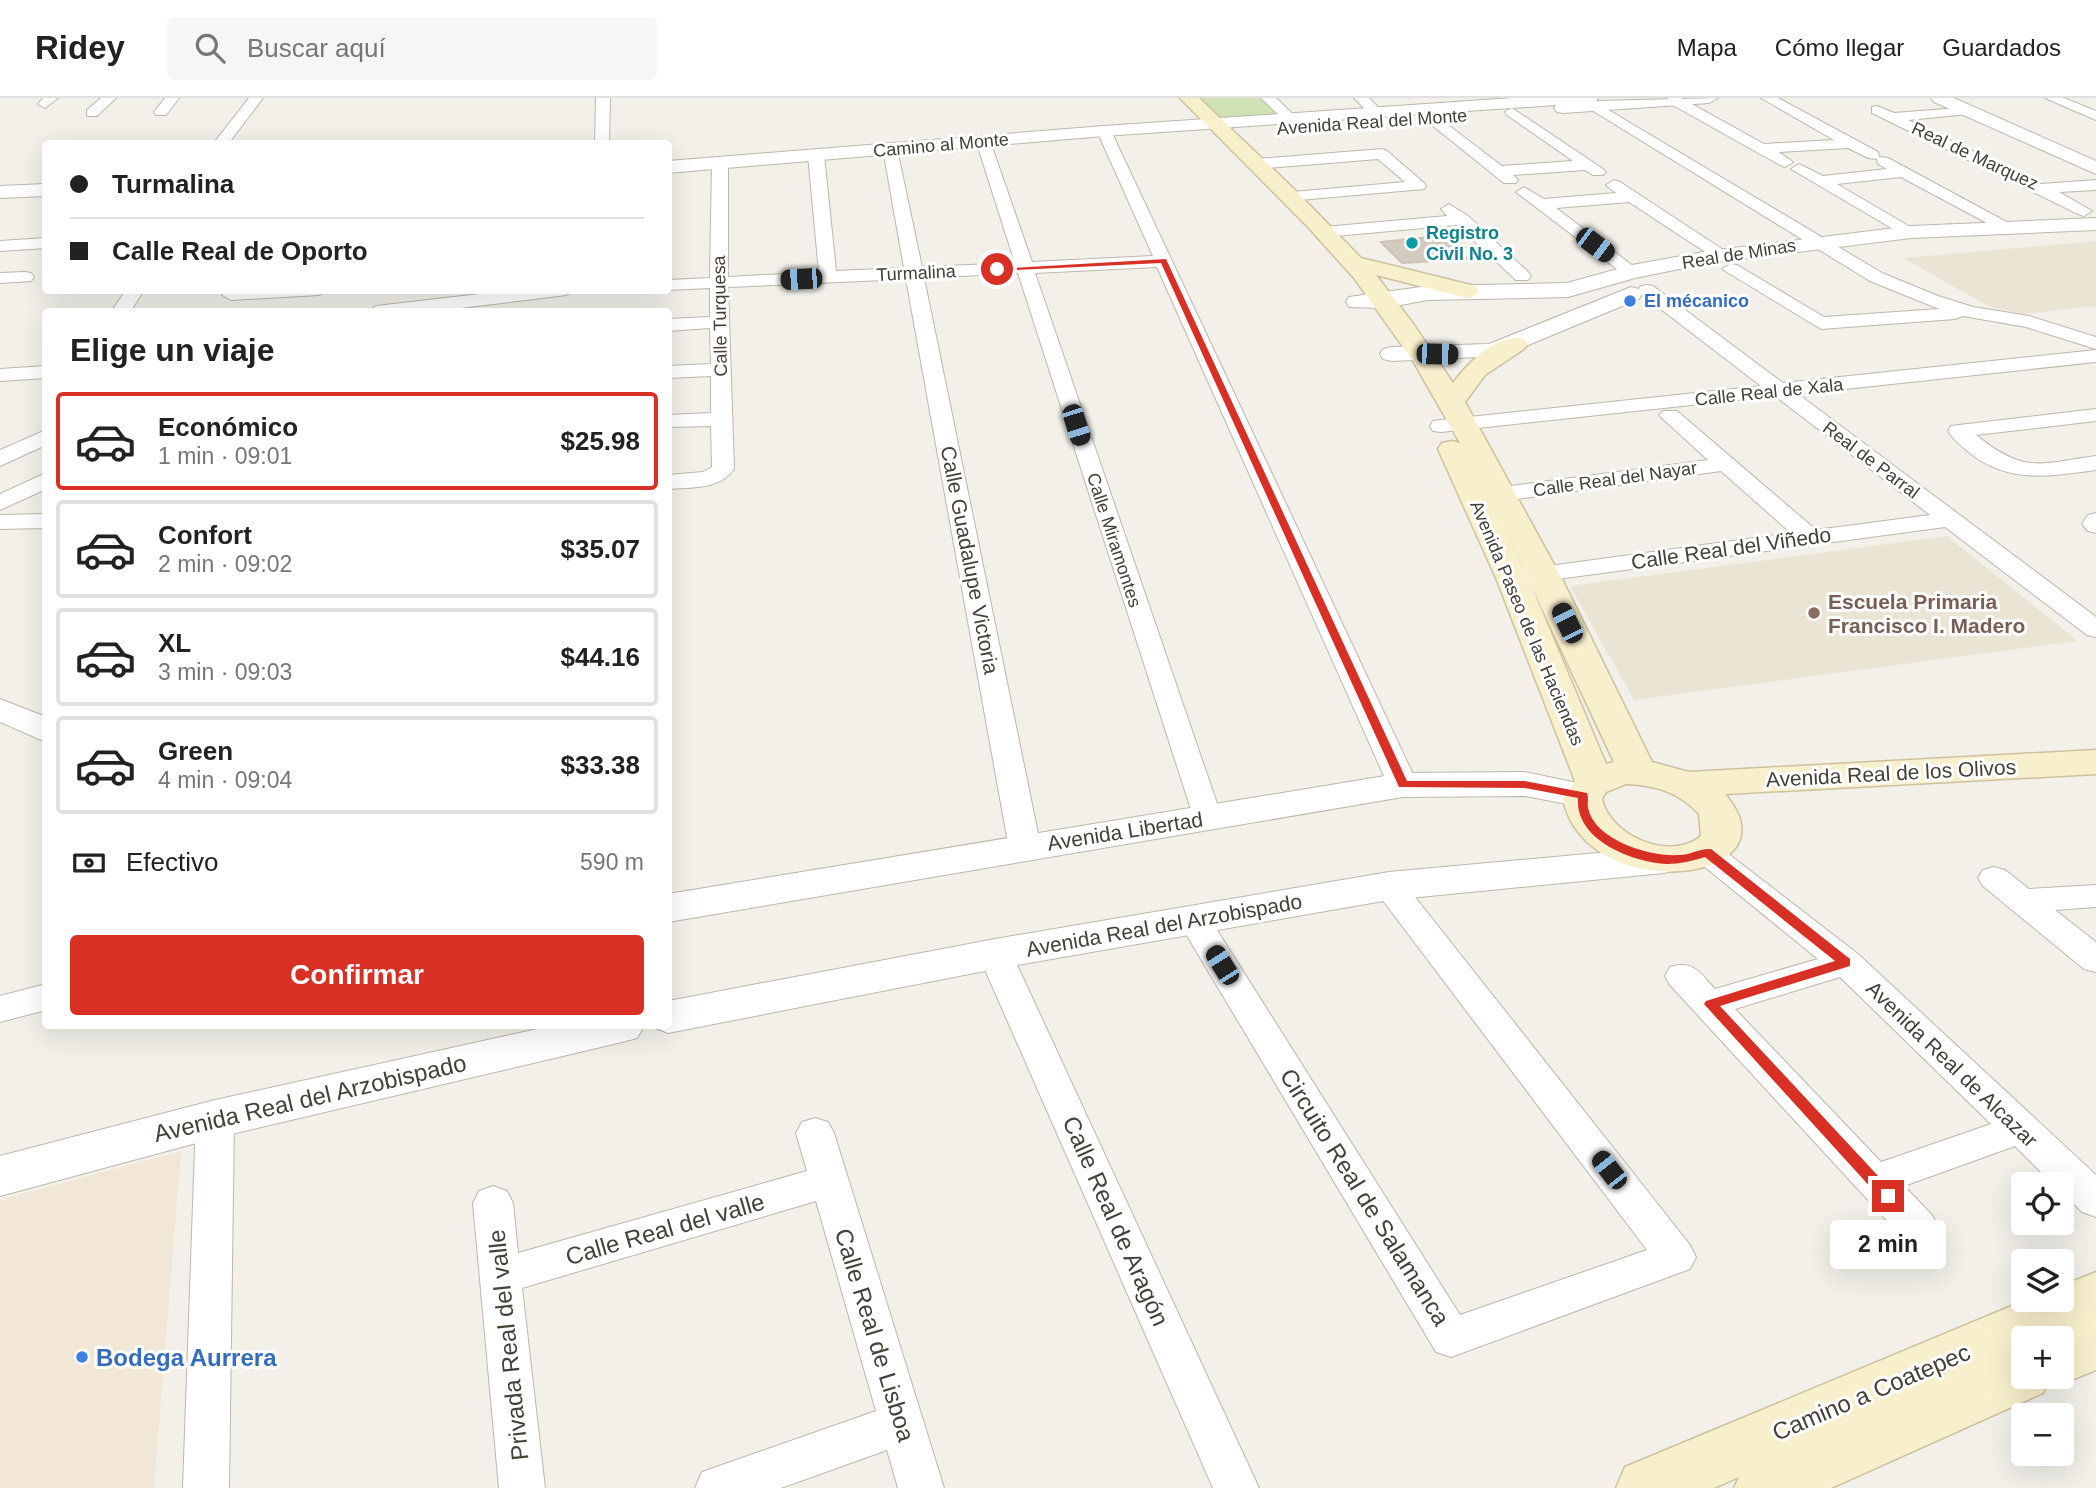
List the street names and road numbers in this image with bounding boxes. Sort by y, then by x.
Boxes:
street label: Avenida Real del Monte [1276,105,1468,139]
street label: Real de Marquez [1909,118,2041,194]
street label: Camino al Monte [872,129,1010,161]
street label: Real de Minas [1681,235,1797,273]
street label: Calle Turquesa [709,254,731,377]
street label: Turmalina [876,261,957,285]
street label: Calle Real de Xala [1694,374,1845,410]
street label: Real de Parral [1819,417,1923,503]
street label: Calle Guadalupe Victoria [937,444,1003,676]
street label: Calle Real del Nayar [1532,458,1698,500]
street label: Calle Miramontes [1083,470,1145,610]
street label: Avenida Paseo de las Haciendas [1466,498,1588,748]
street label: Calle Real del Viñedo [1630,523,1832,573]
street label: Avenida Real de los Olivos [1765,755,2017,791]
street label: Avenida Libertad [1046,807,1204,855]
street label: Avenida Real del Arzobispado [1024,889,1304,961]
street label: Avenida Real de Alcazar [1862,976,2042,1152]
street label: Avenida Real del Arzobispado [151,1049,469,1147]
street label: Circuito Real de Salamanca [1275,1064,1456,1331]
street label: Calle Real de Aragón [1058,1112,1174,1330]
street label: Calle Real del valle [563,1188,767,1270]
street label: Calle Real de Lisboa [830,1225,920,1445]
street label: Privada Real del valle [482,1228,534,1462]
street label: Camino a Coatepec [1768,1338,1974,1446]

